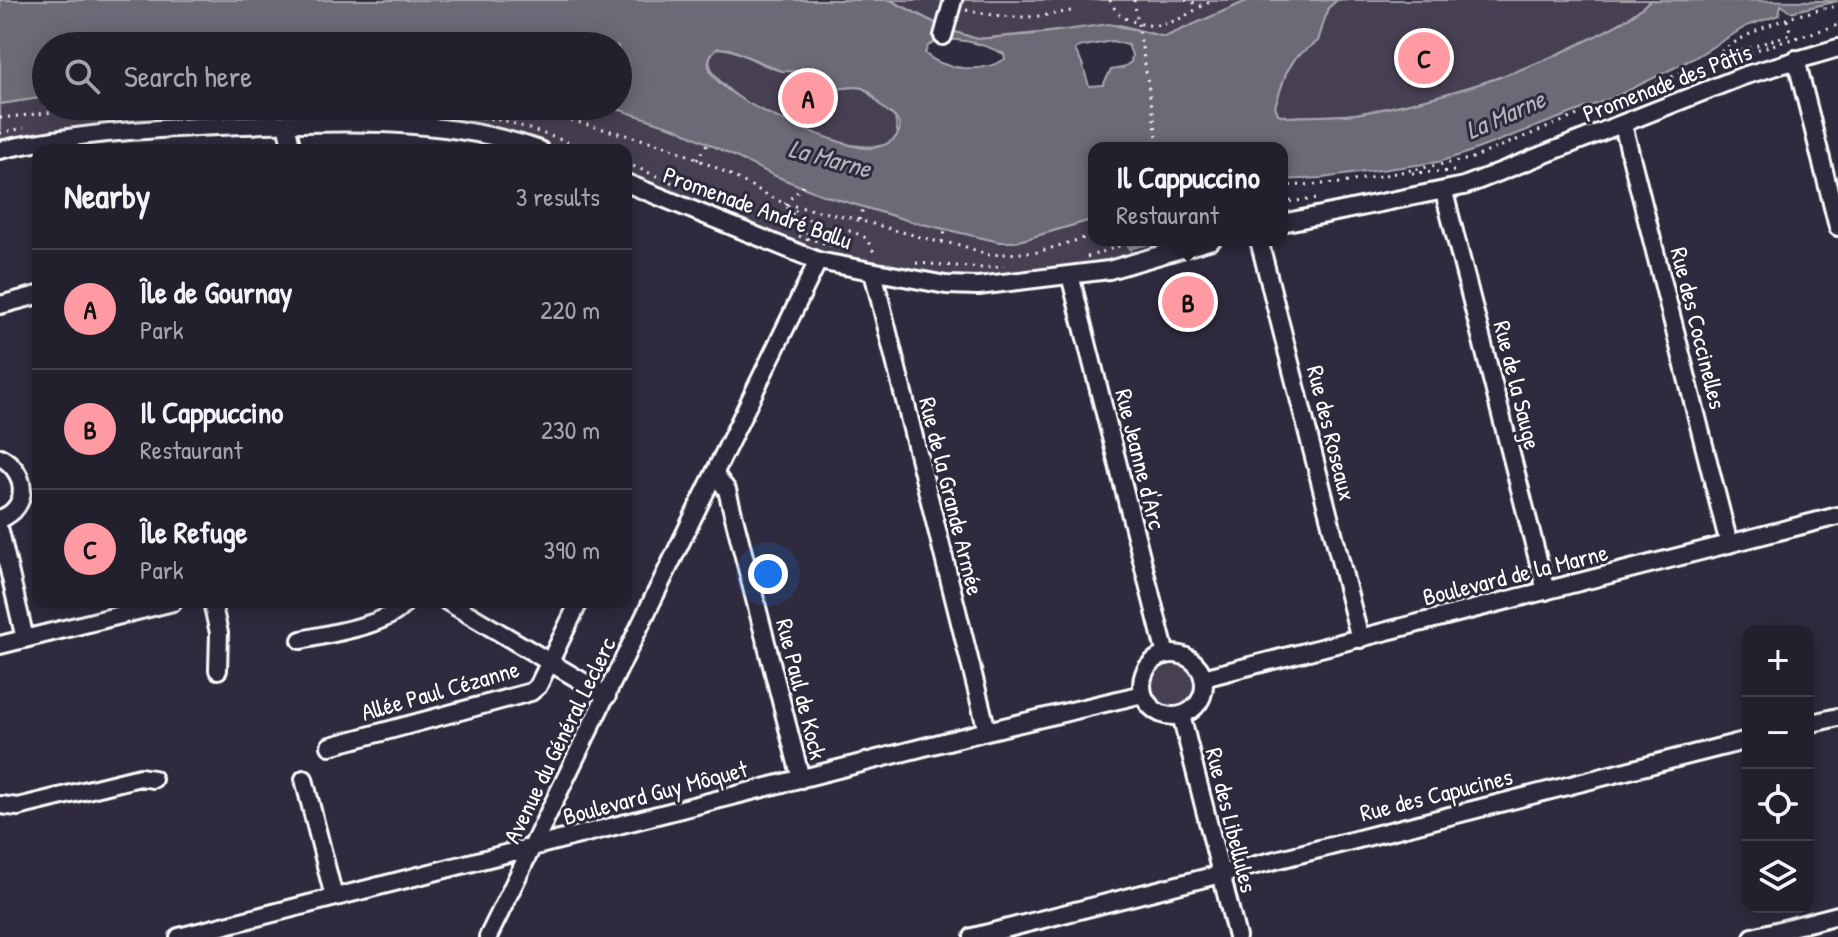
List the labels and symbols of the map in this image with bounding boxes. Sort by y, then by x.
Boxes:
pin: C [1398,28,1450,88]
street label: Promenade des Pâtis [1578,35,1756,129]
pin: A [782,68,834,128]
water label: La Marne [1460,80,1552,147]
water label: La Marne [785,130,877,186]
street label: Promenade André Ballu [659,158,857,256]
street label: Rue des Coccinelles [1663,244,1735,412]
pin: B [1162,272,1214,332]
street label: Rue de la Sauge [1487,317,1550,453]
street label: Rue des Roseaux [1300,362,1364,504]
street label: Rue Jeanne d'Arc [1108,385,1174,533]
street label: Rue de la Grande Armée [912,394,992,599]
street label: Boulevard de la Marne [1419,535,1611,612]
your location [748,554,788,594]
street label: Rue Paul de Kock [769,615,835,763]
street label: Avenue du Général Leclerc [495,631,623,848]
street label: Allée Paul Cézanne [357,652,523,728]
street label: Rue des Libellules [1199,744,1265,896]
street label: Boulevard Guy Môquet [559,752,752,832]
street label: Rue des Capucines [1356,760,1516,828]

